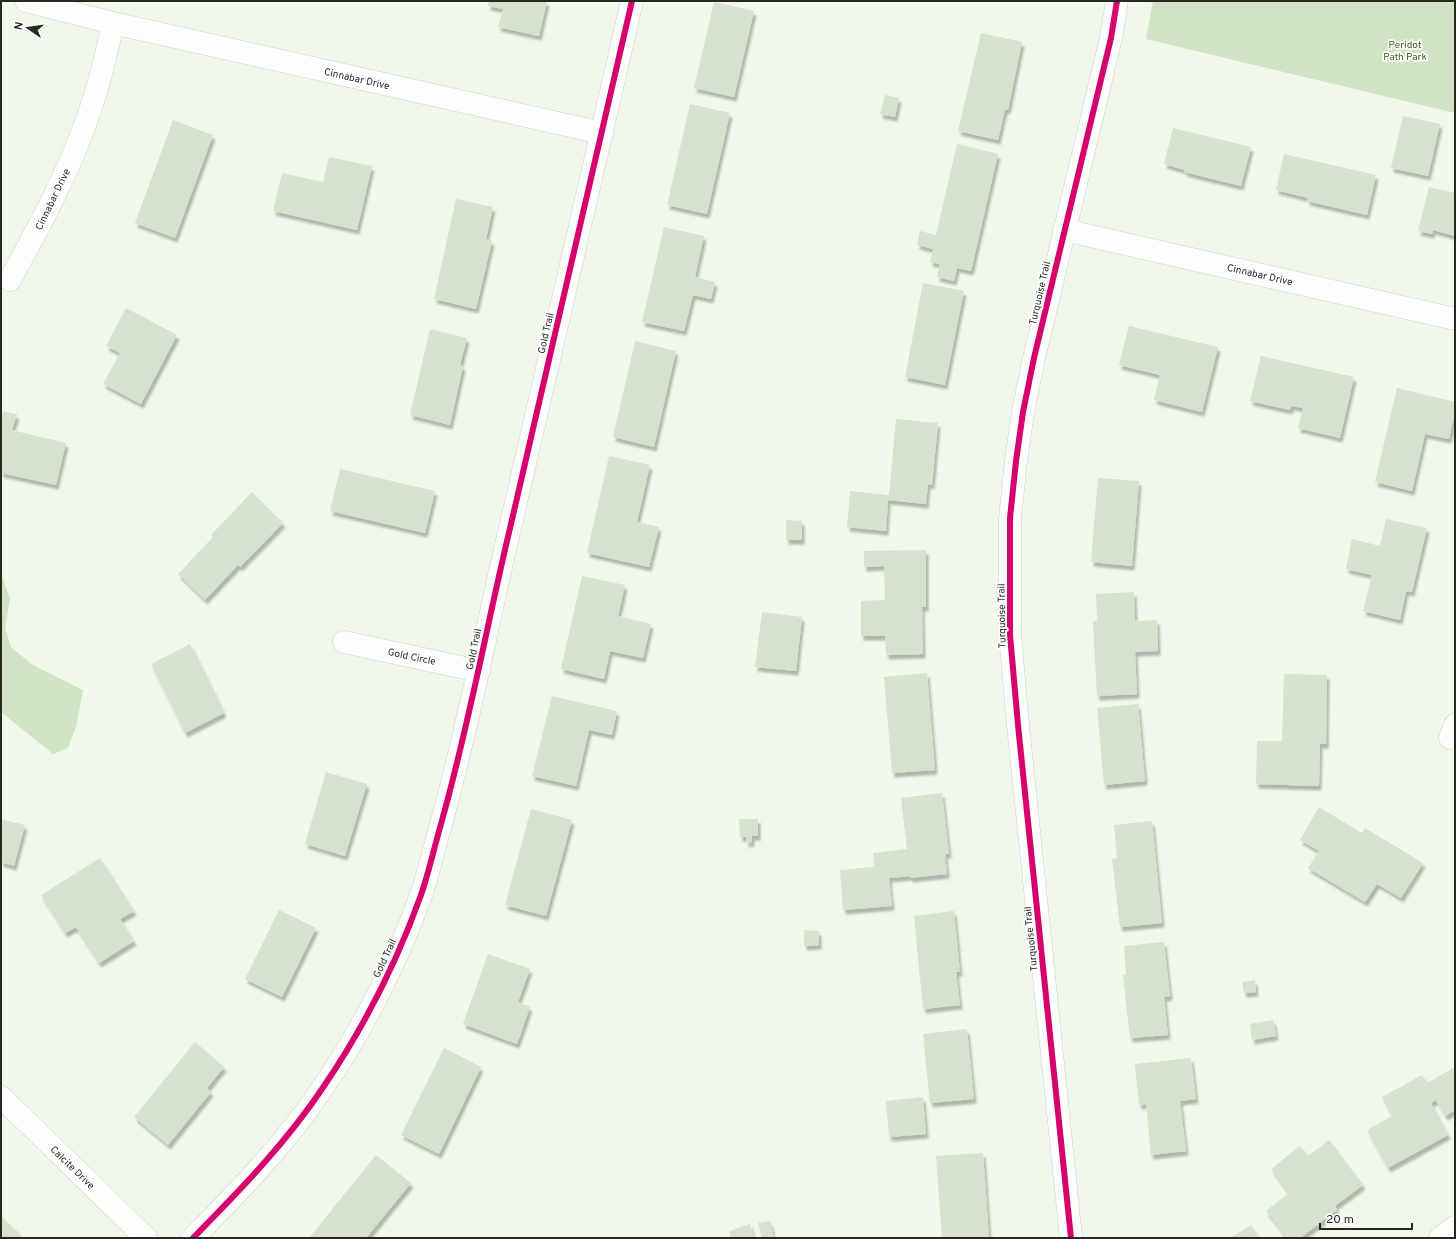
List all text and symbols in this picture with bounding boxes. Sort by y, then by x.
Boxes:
north arrow [8,8,48,48]
text: N [12,21,27,31]
park label: Peridot Path Park [1383,39,1427,64]
street label: Cinnabar Drive [323,66,391,93]
street label: Cinnabar Drive [33,167,74,233]
street label: Turquoise Trail [1027,260,1054,327]
street label: Cinnabar Drive [1226,262,1294,289]
street label: Gold Trail [535,312,557,355]
street label: Turquoise Trail [995,583,1010,649]
street label: Gold Trail [464,628,485,671]
street label: Gold Circle [387,646,437,669]
street label: Turquoise Trail [1022,906,1041,972]
street label: Gold Trail [371,937,400,980]
street label: Calcite Drive [47,1144,97,1193]
scale bar [1320,1205,1412,1231]
text: 20 m [1326,1212,1354,1228]

